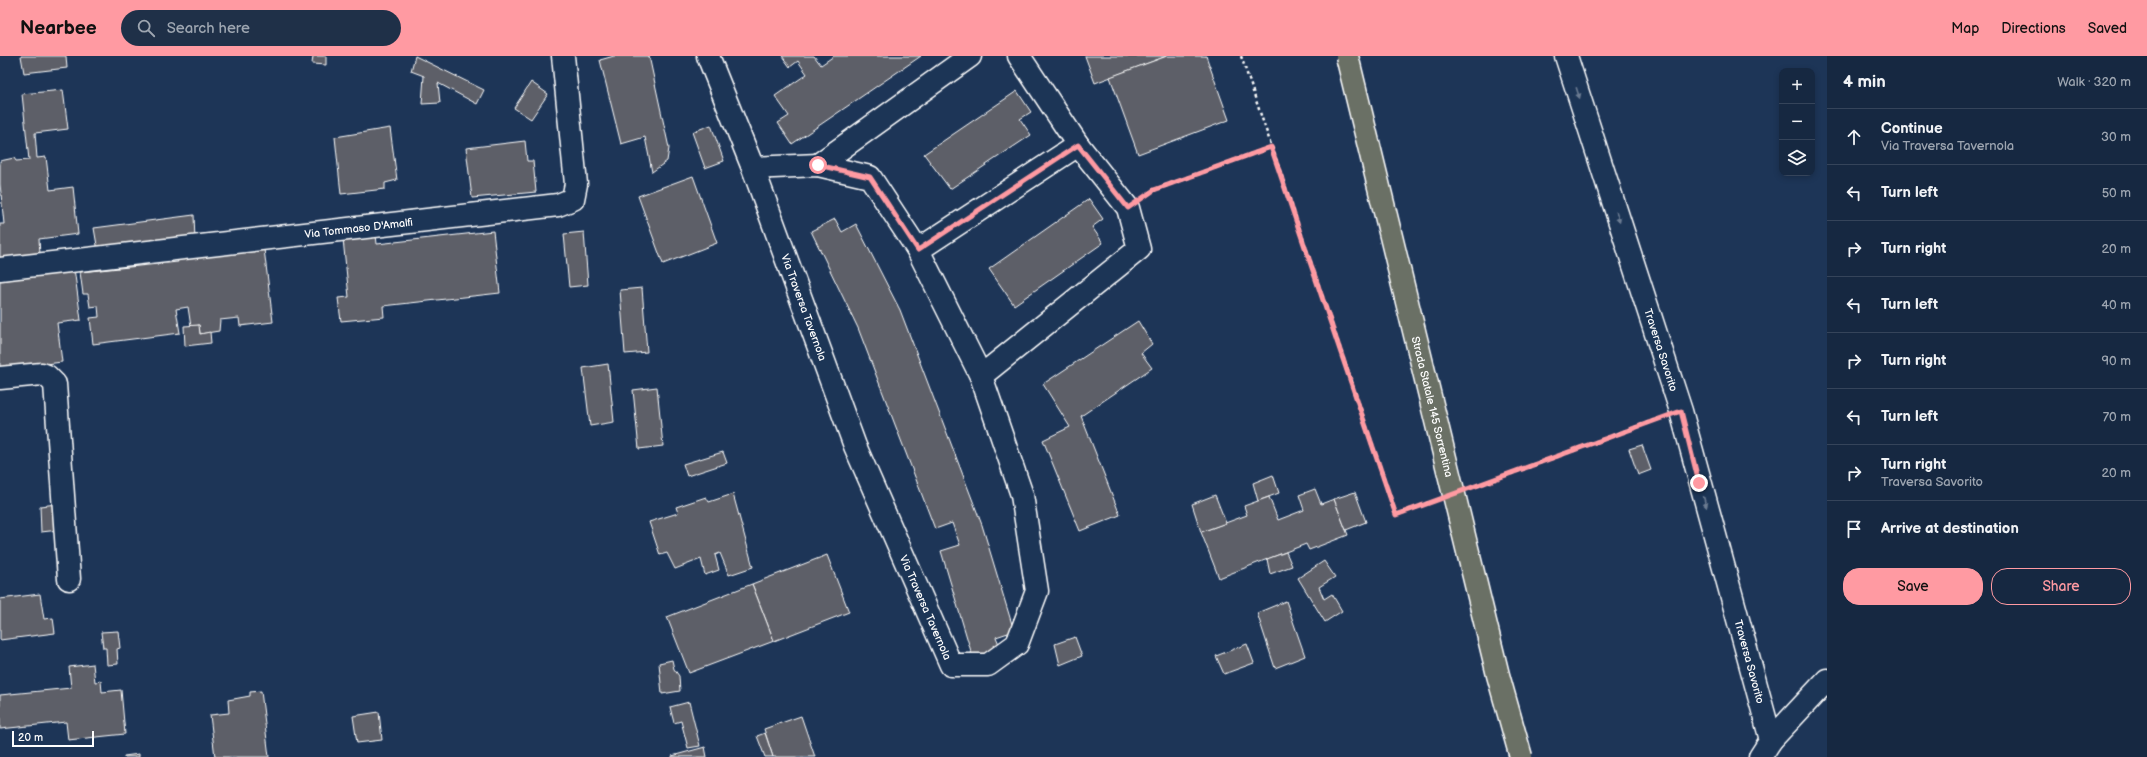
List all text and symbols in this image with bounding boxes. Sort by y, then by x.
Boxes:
search box [121,10,401,46]
text: Nearbee [20,17,97,40]
icon: search [135,17,157,39]
text: Search here [167,19,250,38]
text: Map [1951,20,1979,37]
text: Directions [2001,20,2066,37]
text: Saved [2088,20,2127,37]
map controls [1779,68,1815,176]
button: + [1779,68,1815,104]
text: 4 min [1843,72,1886,92]
text: Walk · 320 m [2057,74,2131,90]
one-way arrow [1575,87,1581,99]
button: − [1779,104,1815,140]
text: Continue [1881,119,1943,138]
icon: ahead [1843,126,1865,148]
text: 30 m [2101,129,2131,145]
text: Via Traversa Tavernola [1881,138,2014,154]
button: layers [1779,140,1815,176]
route start [809,156,827,174]
icon: left [1843,182,1865,204]
text: Turn left [1881,183,1938,202]
text: 50 m [2102,185,2131,201]
one-way arrow [1615,211,1621,223]
street label: Via Tommaso D'Amalfi [304,216,414,241]
icon: right [1843,238,1865,260]
text: Turn right [1881,239,1946,258]
text: 20 m [2101,241,2131,257]
street label: Via Traversa Tavernola [778,252,829,363]
icon: left [1843,294,1865,316]
text: Turn left [1881,295,1938,314]
text: 40 m [2101,297,2131,313]
street label: Traversa Savorito [1641,307,1680,393]
street label: Strada Statale 145 Sorrentina [1409,335,1455,479]
icon: right [1843,350,1865,372]
text: Turn right [1881,351,1946,370]
text: 90 m [2102,353,2131,369]
icon: left [1843,406,1865,428]
text: Turn left [1881,407,1938,426]
text: 70 m [2103,409,2131,425]
text: Turn right [1881,455,1946,474]
icon: right [1843,462,1865,484]
text: 20 m [2101,465,2131,481]
route end [1690,474,1708,492]
text: Traversa Savorito [1881,474,1983,490]
one-way arrow [1702,496,1708,508]
icon: arrive [1843,518,1865,540]
text: Arrive at destination [1881,519,2019,538]
street label: Via Traversa Tavernola [897,553,954,662]
button: Save [1843,568,1983,605]
button: Share [1991,568,2131,605]
street label: Traversa Savorito [1731,618,1767,705]
scale bar [12,729,94,748]
text: 20 m [18,731,43,744]

